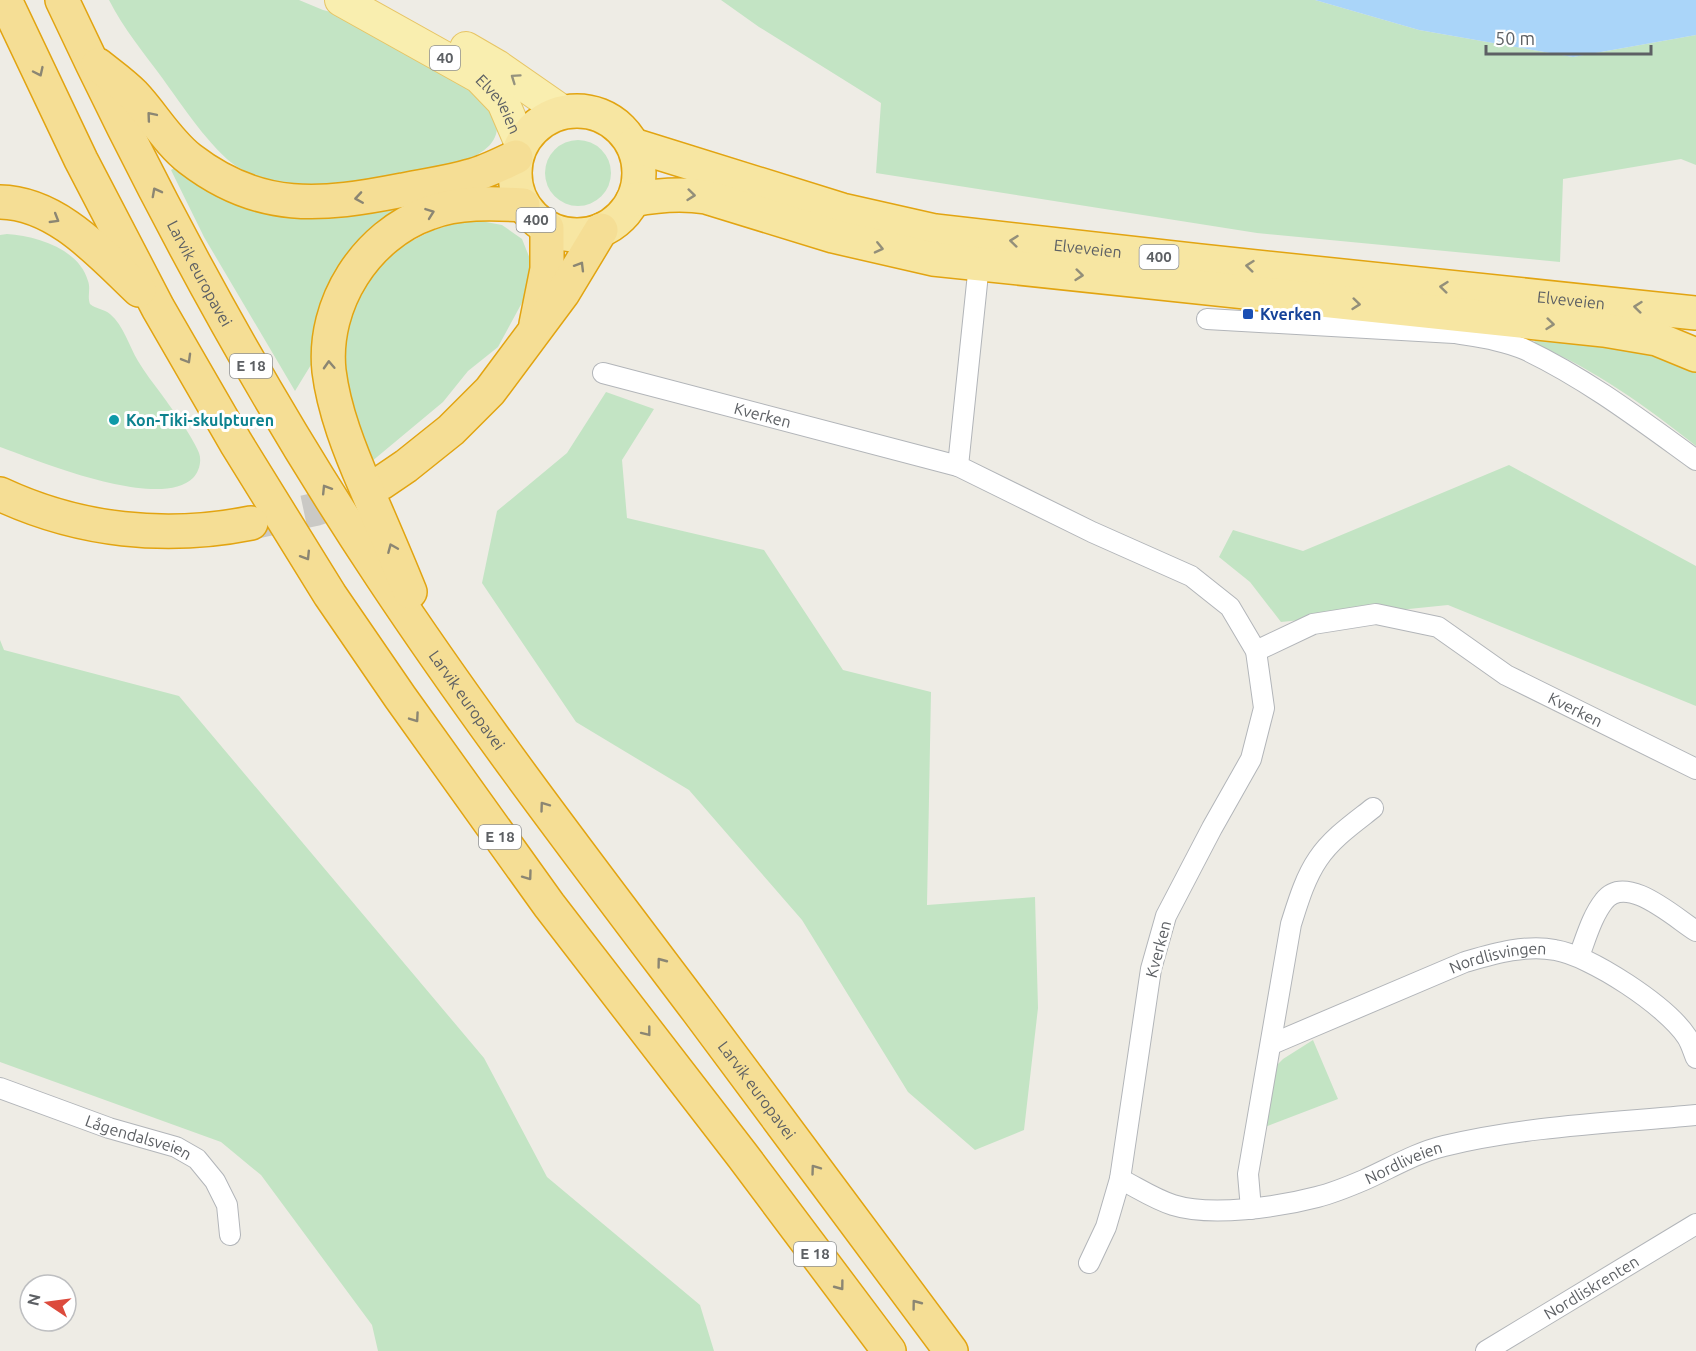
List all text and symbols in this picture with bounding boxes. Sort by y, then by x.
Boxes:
scale bar [1486,18,1651,56]
text: 50 m [1495,28,1535,48]
road number: 40 [430,46,460,70]
one-way arrow [31,66,43,77]
street label: Elveveien [472,71,524,136]
one-way arrow [510,74,521,85]
one-way arrow [148,112,159,123]
one-way arrow [152,188,163,198]
one-way arrow [687,189,696,201]
one-way arrow [354,191,364,204]
one-way arrow [424,208,435,221]
road number: 400 [516,208,556,232]
one-way arrow [49,211,59,223]
street label: Larvik europavei [164,217,236,329]
one-way arrow [1010,235,1019,248]
street label: Elveveien [1053,236,1123,261]
one-way arrow [873,241,883,254]
road number: 400 [1140,245,1178,269]
one-way arrow [1245,260,1254,273]
one-way arrow [572,262,584,272]
one-way arrow [1074,268,1083,281]
one-way arrow [1439,281,1448,294]
street label: Elveveien [1536,287,1606,312]
one-way arrow [1351,297,1361,310]
one-way arrow [1633,301,1642,314]
place label: Kverken [1260,305,1321,323]
marker: Kverken [1241,307,1255,321]
one-way arrow [1545,318,1555,330]
one-way arrow [179,353,191,363]
road number: E 18 [230,354,272,378]
one-way arrow [323,360,336,369]
street label: Kverken [732,399,793,431]
place label: Kon-Tiki-skulpturen [126,411,274,429]
marker: Kon-Tiki-skulpturen [107,413,121,427]
one-way arrow [323,484,334,495]
one-way arrow [387,544,399,555]
one-way arrow [299,549,310,560]
street label: Larvik europavei [426,647,509,753]
street label: Kverken [1545,688,1606,730]
one-way arrow [408,711,419,722]
one-way arrow [540,802,551,813]
road number: E 18 [479,825,521,849]
one-way arrow [521,870,532,881]
street label: Kverken [1142,919,1174,979]
street label: Nordlisvingen [1446,939,1547,977]
one-way arrow [657,958,668,969]
one-way arrow [639,1025,650,1036]
street label: Larvik europavei [715,1037,799,1143]
street label: Lågendalsveien [83,1111,195,1163]
street label: Nordliveien [1362,1138,1444,1187]
one-way arrow [811,1165,822,1176]
road number: E 18 [794,1242,836,1266]
street label: Nordliskrenten [1541,1252,1642,1323]
north arrow [18,1273,78,1333]
one-way arrow [832,1279,843,1290]
text: N [23,1292,43,1307]
one-way arrow [912,1300,923,1311]

